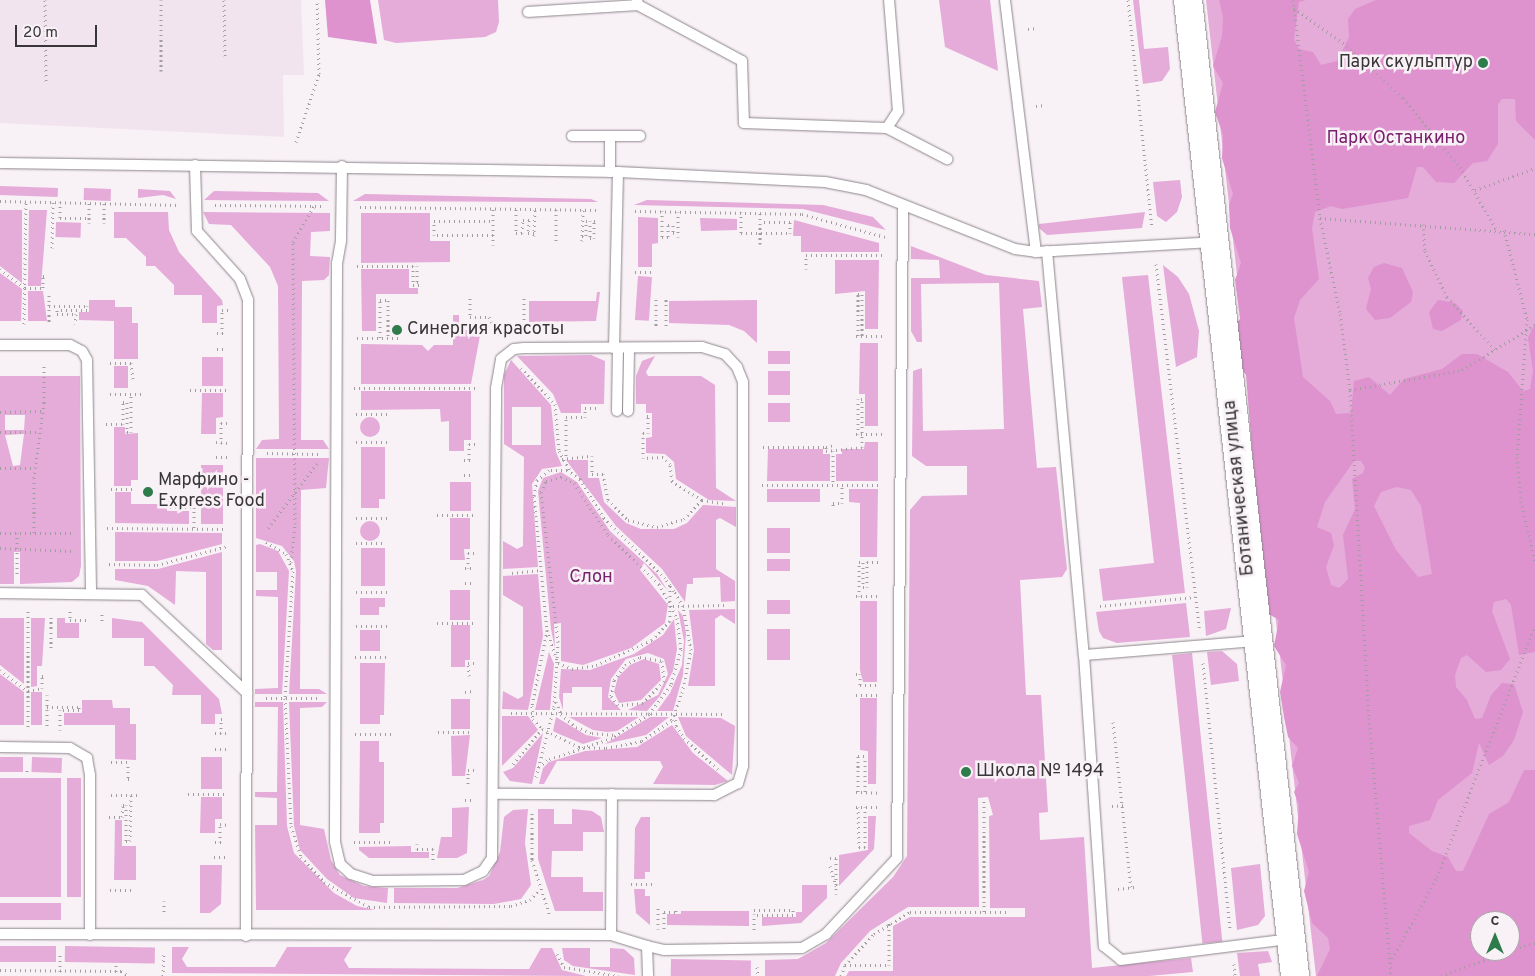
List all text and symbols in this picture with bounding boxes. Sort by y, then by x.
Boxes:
scale bar [18,15,100,47]
text: 20 m [23,24,58,43]
place label: Парк скульптур [1339,52,1473,74]
marker: Парк скульптур [1477,57,1489,69]
park label: Парк Останкино [1327,128,1465,150]
place label: Синергия красоты [407,319,564,341]
marker: Синергия красоты [391,324,403,336]
street label: Ботаническая улица [1220,399,1260,577]
place label: Марфино - Express Food [158,471,265,514]
marker: Марфино - Express Food [142,486,154,498]
park label: Слон [569,567,613,589]
place label: Школа № 1494 [976,761,1104,783]
marker: Школа № 1494 [960,766,972,778]
north arrow [1470,911,1520,961]
text: С [1491,913,1499,930]

